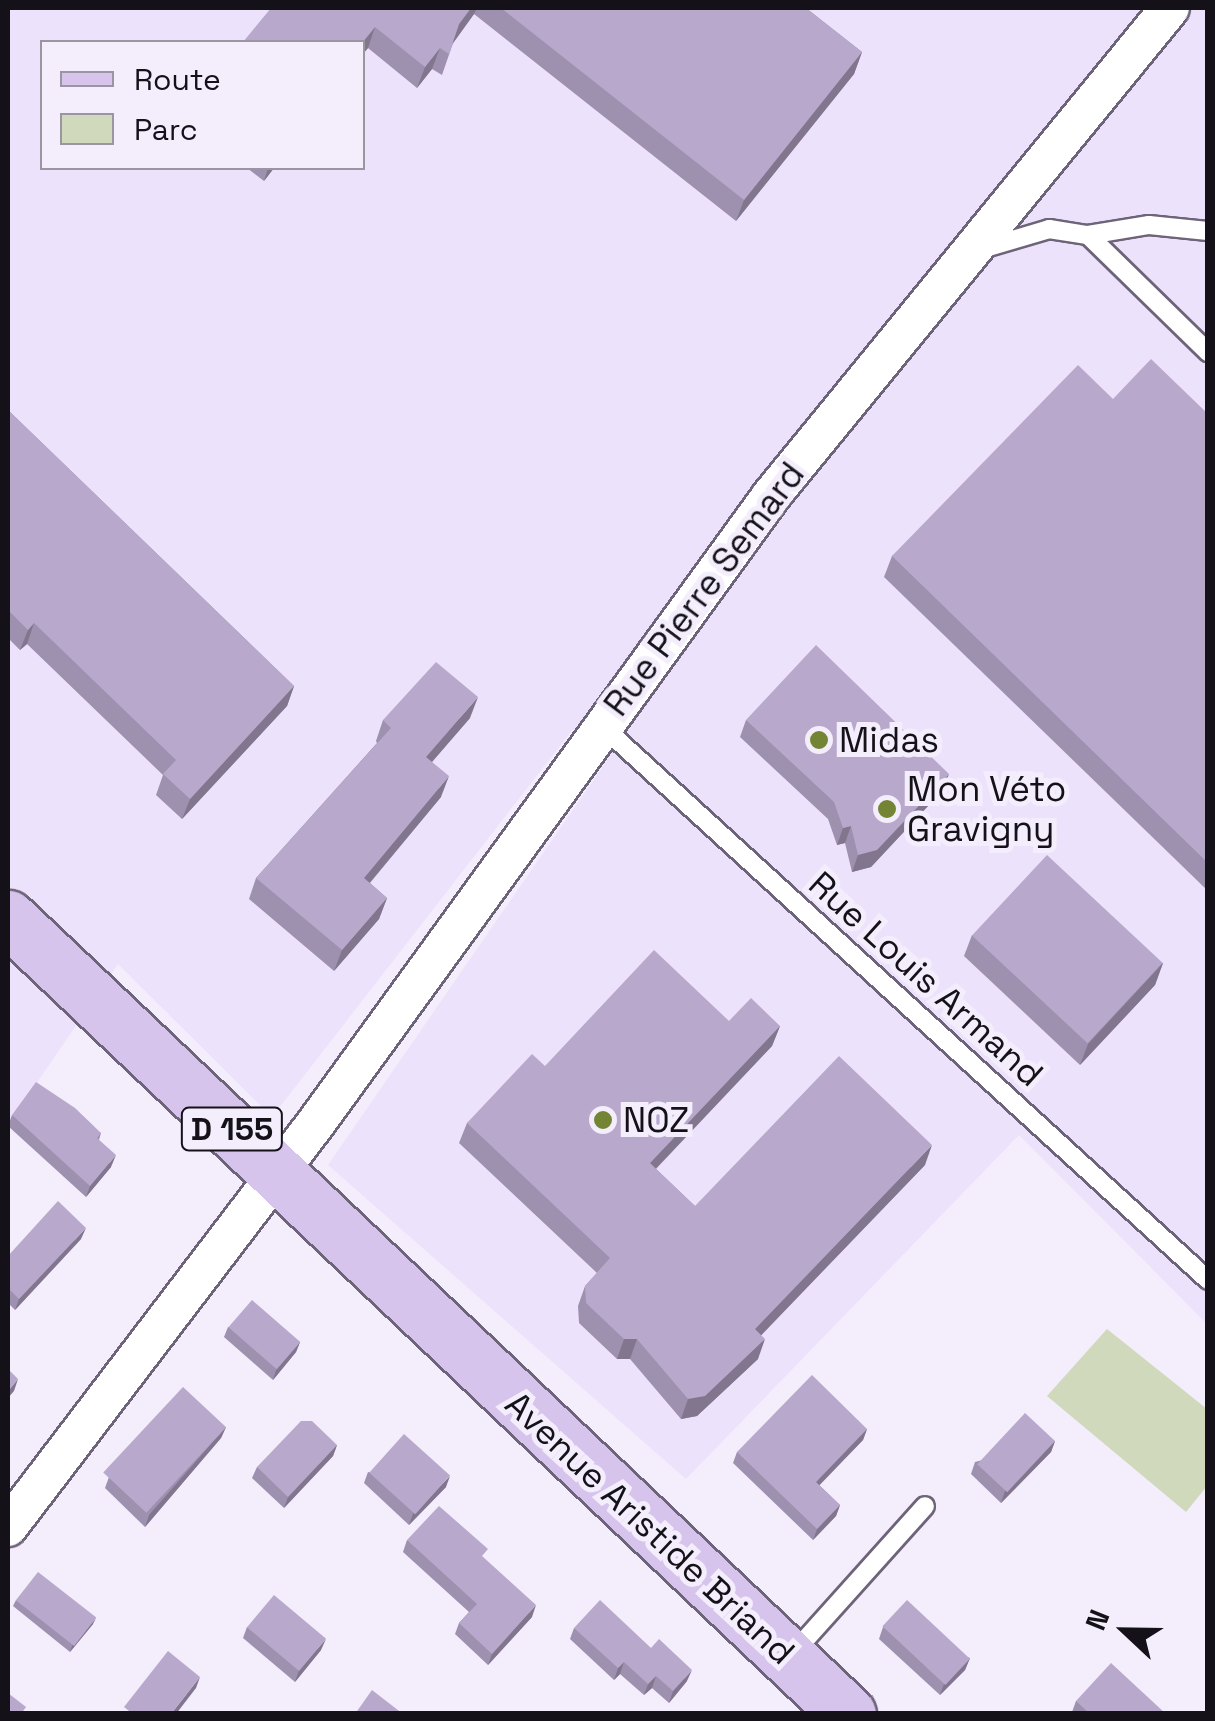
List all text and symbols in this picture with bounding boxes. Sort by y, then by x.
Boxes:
legend [40,40,365,170]
text: Route [134,60,221,99]
text: Parc [134,110,198,149]
street label: Rue Pierre Semard [595,454,813,724]
place label: Midas [839,719,939,761]
marker: Midas [808,729,830,751]
place label: Mon Véto Gravigny [907,768,1067,850]
marker: Mon Véto Gravigny [876,798,898,820]
street label: Rue Louis Armand [800,863,1052,1095]
place label: NOZ [623,1099,689,1141]
road number: D 155 [180,1102,284,1156]
marker: NOZ [592,1109,614,1131]
street label: Avenue Aristide Briand [497,1383,803,1673]
north arrow [1075,1581,1175,1681]
text: N [1077,1604,1117,1635]

